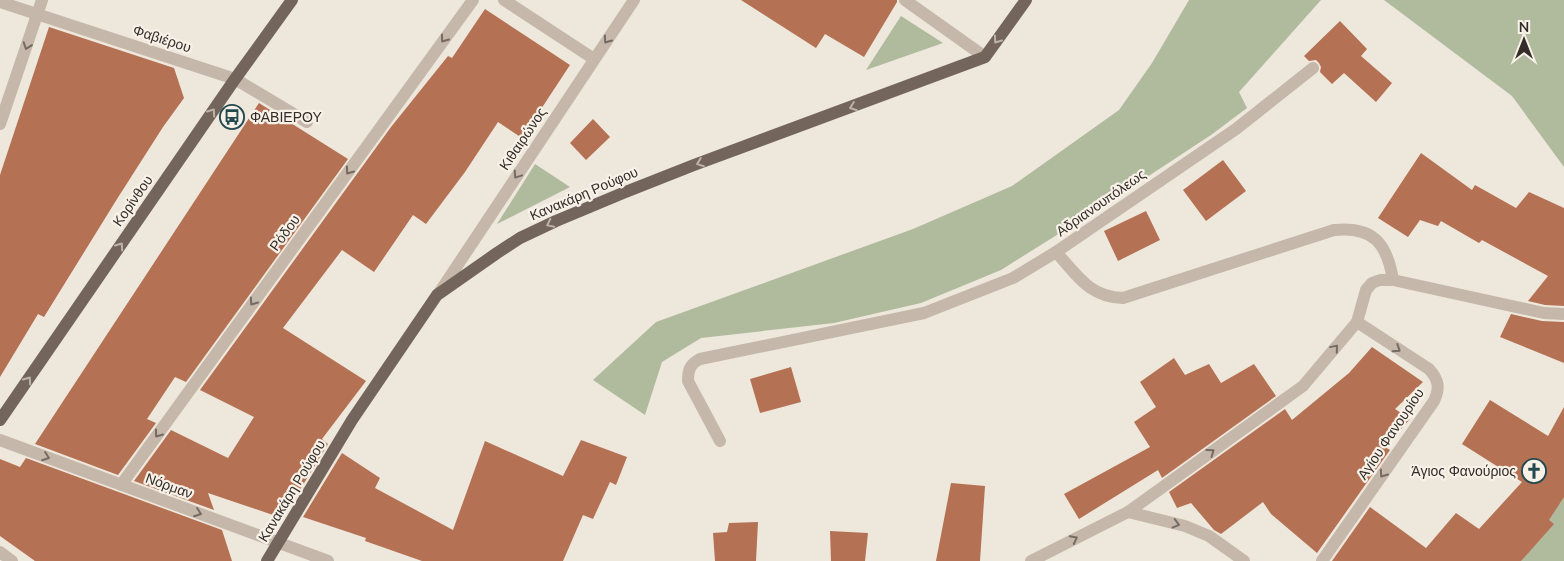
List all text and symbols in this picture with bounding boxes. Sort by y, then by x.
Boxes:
north arrow [1499,15,1549,65]
text: N [1519,18,1529,37]
street label: Φαβιέρου [130,21,194,57]
one-way arrow [441,34,450,43]
one-way arrow [604,34,613,44]
one-way arrow [994,34,1003,44]
one-way arrow [22,42,32,50]
one-way arrow [849,101,858,111]
bus stop icon: ΦΑΒΙΕΡΟΥ [219,104,245,130]
street label: Κιθαιρώνος [495,104,551,174]
place label: ΦΑΒΙΕΡΟΥ [250,108,322,127]
one-way arrow [206,109,215,118]
one-way arrow [697,157,705,167]
street label: Κανακάρη Ρούφου [527,163,641,225]
one-way arrow [346,165,354,174]
street label: Αδριανουπόλεως [1052,165,1150,241]
one-way arrow [513,170,523,179]
street label: Κορίνθου [109,172,157,230]
street label: Ρόδου [265,211,305,255]
one-way arrow [546,218,555,228]
one-way arrow [114,243,123,252]
one-way arrow [250,297,259,306]
one-way arrow [1392,342,1401,352]
one-way arrow [1329,345,1338,354]
one-way arrow [22,376,31,386]
street label: Αγίου Φανουρίου [1353,385,1429,483]
one-way arrow [155,428,164,438]
street label: Κανακάρη Ρούφου [254,436,330,546]
one-way arrow [1205,449,1215,458]
one-way arrow [41,451,50,461]
church icon: Άγιος Φανούριος [1521,458,1547,484]
place label: Άγιος Φανούριος [1411,462,1516,481]
one-way arrow [1380,468,1389,478]
street label: Νόρμαν [143,469,195,503]
one-way arrow [194,507,202,517]
one-way arrow [1171,518,1180,529]
one-way arrow [1069,535,1078,545]

